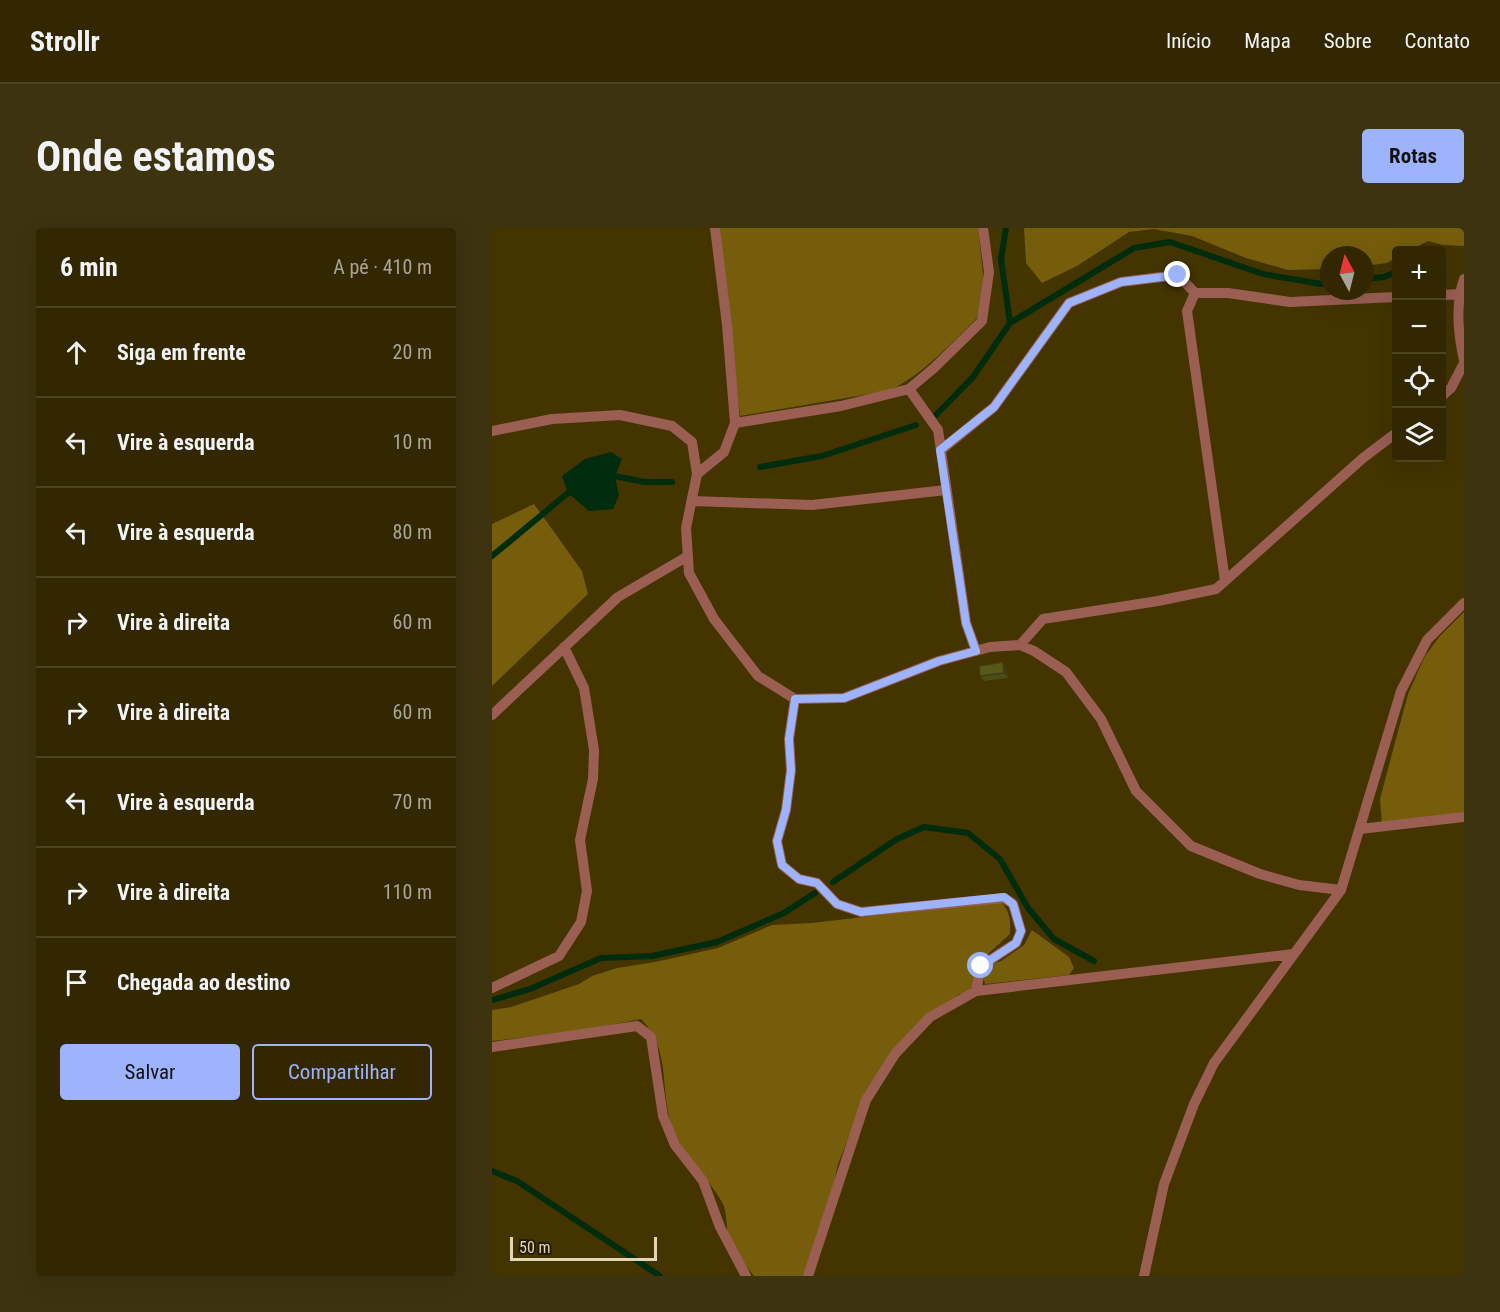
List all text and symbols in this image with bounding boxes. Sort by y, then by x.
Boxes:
text: Strollr [30,25,100,58]
text: Início [1166,29,1211,53]
text: Mapa [1244,29,1291,53]
text: Sobre [1324,29,1372,53]
text: Contato [1405,29,1470,53]
button: Rotas [1362,129,1464,183]
text: Onde estamos [36,132,276,181]
north arrow [1320,246,1374,300]
map controls [1392,246,1446,462]
button: + [1392,246,1446,300]
text: 6 min [60,252,118,282]
text: A pé · 410 m [333,255,432,279]
route end [1164,261,1190,287]
button: − [1392,300,1446,354]
icon: ahead [60,336,93,369]
text: Siga em frente [117,340,246,365]
text: 20 m [393,340,432,364]
button: locate [1392,354,1446,408]
button: layers [1392,408,1446,462]
icon: left [60,426,93,459]
text: Vire à esquerda [117,430,255,455]
text: 10 m [393,430,432,454]
icon: left [60,516,93,549]
text: Vire à esquerda [117,520,255,545]
text: 80 m [393,520,432,544]
icon: right [60,606,93,639]
text: Vire à direita [117,610,230,635]
text: 60 m [393,610,432,634]
icon: right [60,696,93,729]
text: Vire à direita [117,700,230,725]
text: 60 m [393,700,432,724]
icon: left [60,786,93,819]
text: Vire à esquerda [117,790,255,815]
text: 70 m [393,790,432,814]
icon: right [60,876,93,909]
text: Vire à direita [117,880,230,905]
text: 110 m [383,880,432,904]
route start [967,952,993,978]
icon: arrive [60,966,93,999]
text: Chegada ao destino [117,970,291,995]
button: Salvar [60,1044,240,1100]
button: Compartilhar [252,1044,432,1100]
scale bar [510,1234,657,1262]
text: 50 m [519,1238,551,1257]

